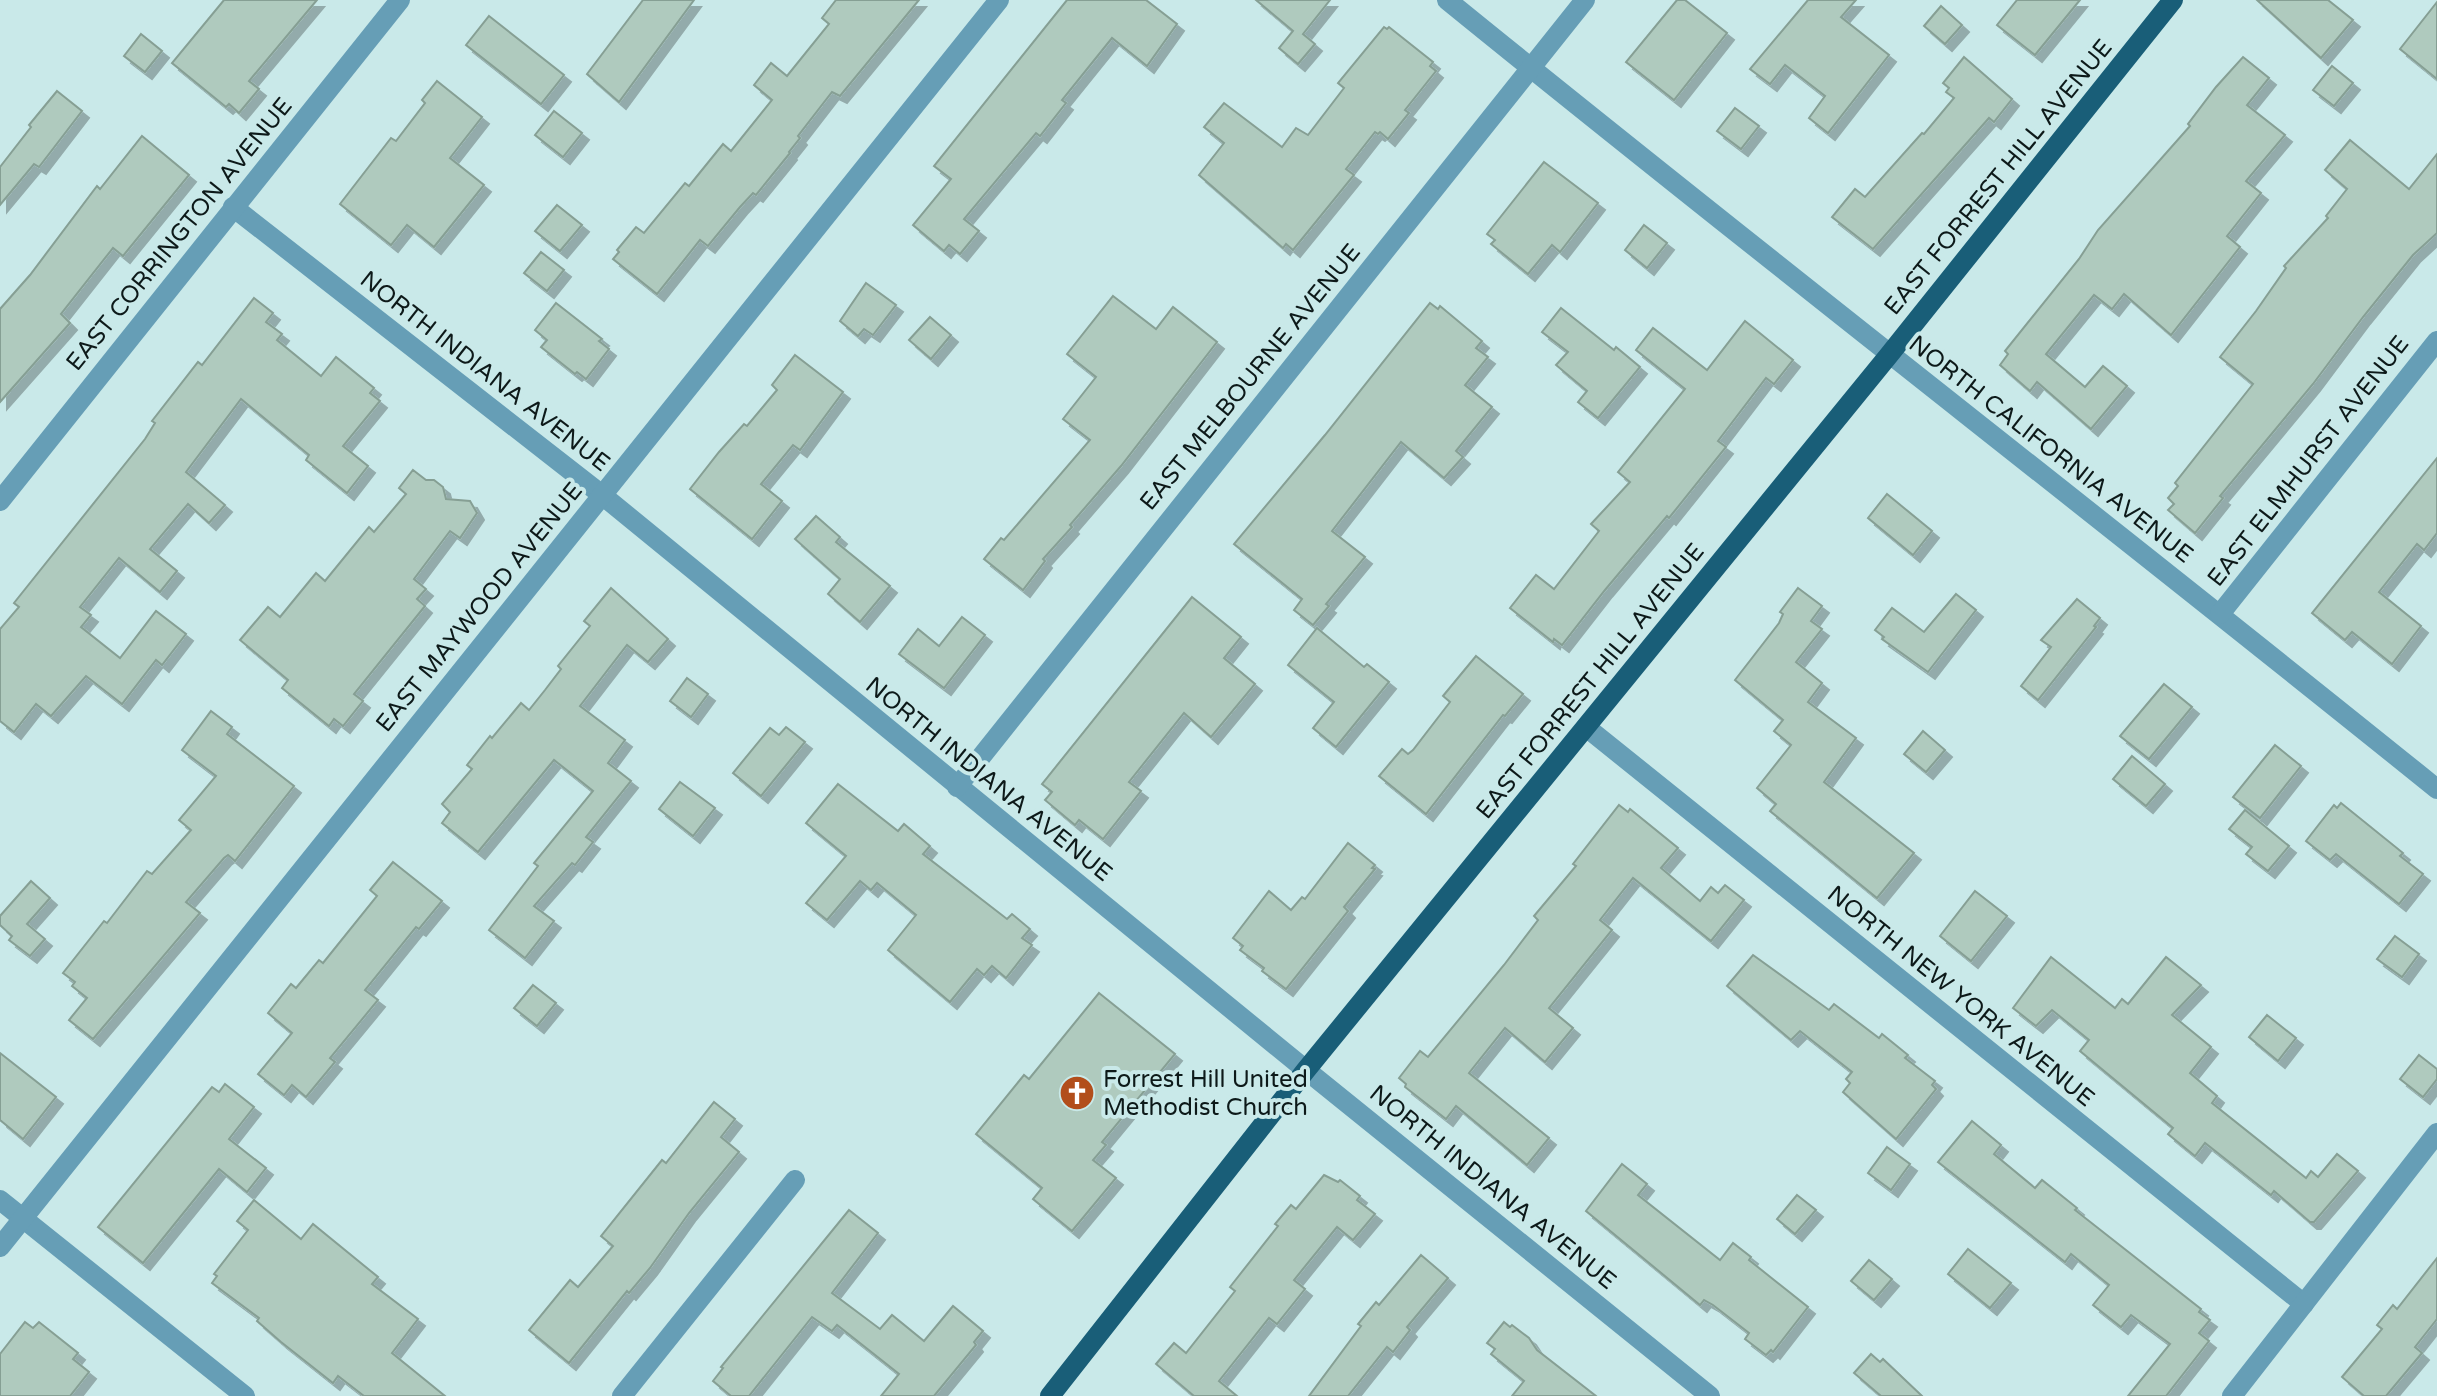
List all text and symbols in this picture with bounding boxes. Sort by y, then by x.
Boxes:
street label: EAST FORREST HILL AVENUE [1878,34,2119,321]
street label: EAST CORRINGTON AVENUE [60,92,299,377]
street label: EAST MELBOURNE AVENUE [1134,238,1367,516]
street label: NORTH INDIANA AVENUE [354,265,615,478]
street label: NORTH CALIFORNIA AVENUE [1903,329,2199,569]
street label: EAST ELMHURST AVENUE [2202,330,2415,592]
street label: EAST MAYWOOD AVENUE [370,477,589,738]
street label: EAST FORREST HILL AVENUE [1470,538,1711,825]
street label: NORTH INDIANA AVENUE [860,671,1118,888]
street label: NORTH NEW YORK AVENUE [1821,880,2100,1113]
place label: Forrest Hill United Methodist Church [1103,1065,1308,1122]
church icon: Forrest Hill United Methodist Church [1058,1074,1096,1112]
street label: NORTH INDIANA AVENUE [1364,1079,1622,1296]

